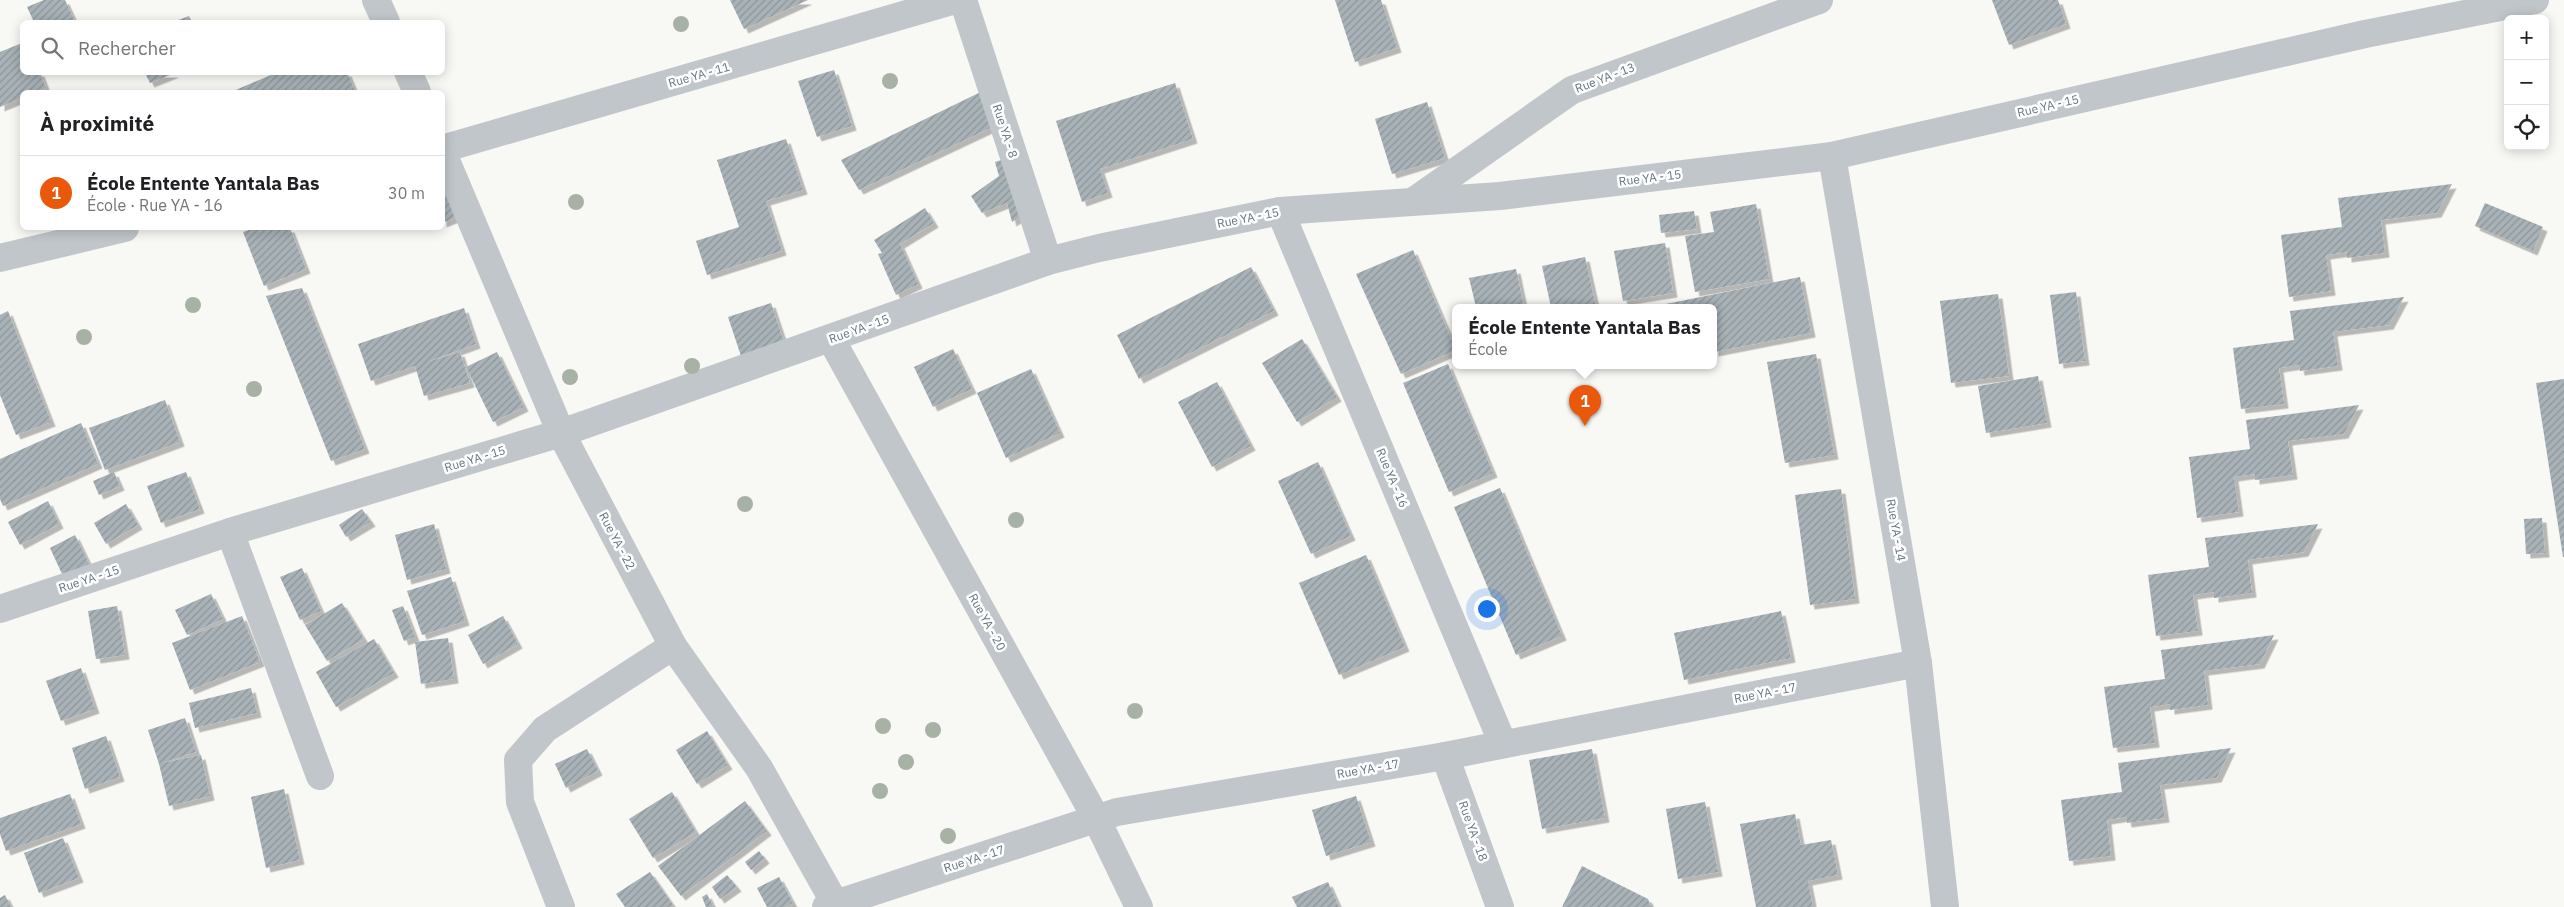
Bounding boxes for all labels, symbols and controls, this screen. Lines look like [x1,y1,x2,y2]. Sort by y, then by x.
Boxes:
map controls [2504,15,2549,150]
button: + [2504,15,2549,60]
search box [20,20,445,75]
icon: search [38,34,66,62]
text: Rechercher [78,36,176,60]
street label: Rue YA - 11 [667,59,731,90]
street label: Rue YA - 13 [1573,59,1637,96]
button: − [2504,60,2549,105]
street label: Rue YA - 15 [2016,91,2080,120]
street label: Rue YA - 8 [990,102,1021,160]
button: locate [2504,105,2549,150]
text: À proximité [40,109,154,137]
street label: Rue YA - 15 [1618,166,1682,189]
text: École Entente Yantala Bas [87,171,320,195]
text: 1 [51,183,61,203]
text: 30 m [388,183,425,203]
text: École · Rue YA - 16 [87,195,223,215]
street label: Rue YA - 15 [1216,204,1280,231]
popup [1452,304,1717,369]
street label: Rue YA - 15 [827,311,891,346]
text: École Entente Yantala Bas [1468,315,1701,339]
text: École [1468,339,1507,359]
pin: 1 [1569,385,1601,426]
street label: Rue YA - 15 [443,442,507,475]
street label: Rue YA - 16 [1373,446,1412,510]
street label: Rue YA - 14 [1884,498,1909,562]
street label: Rue YA - 22 [596,509,639,572]
street label: Rue YA - 15 [57,562,121,595]
street label: Rue YA - 20 [966,591,1009,653]
your location [1474,596,1500,622]
street label: Rue YA - 17 [1733,679,1797,706]
street label: Rue YA - 17 [1336,756,1400,781]
street label: Rue YA - 18 [1456,799,1491,863]
street label: Rue YA - 17 [942,842,1006,875]

